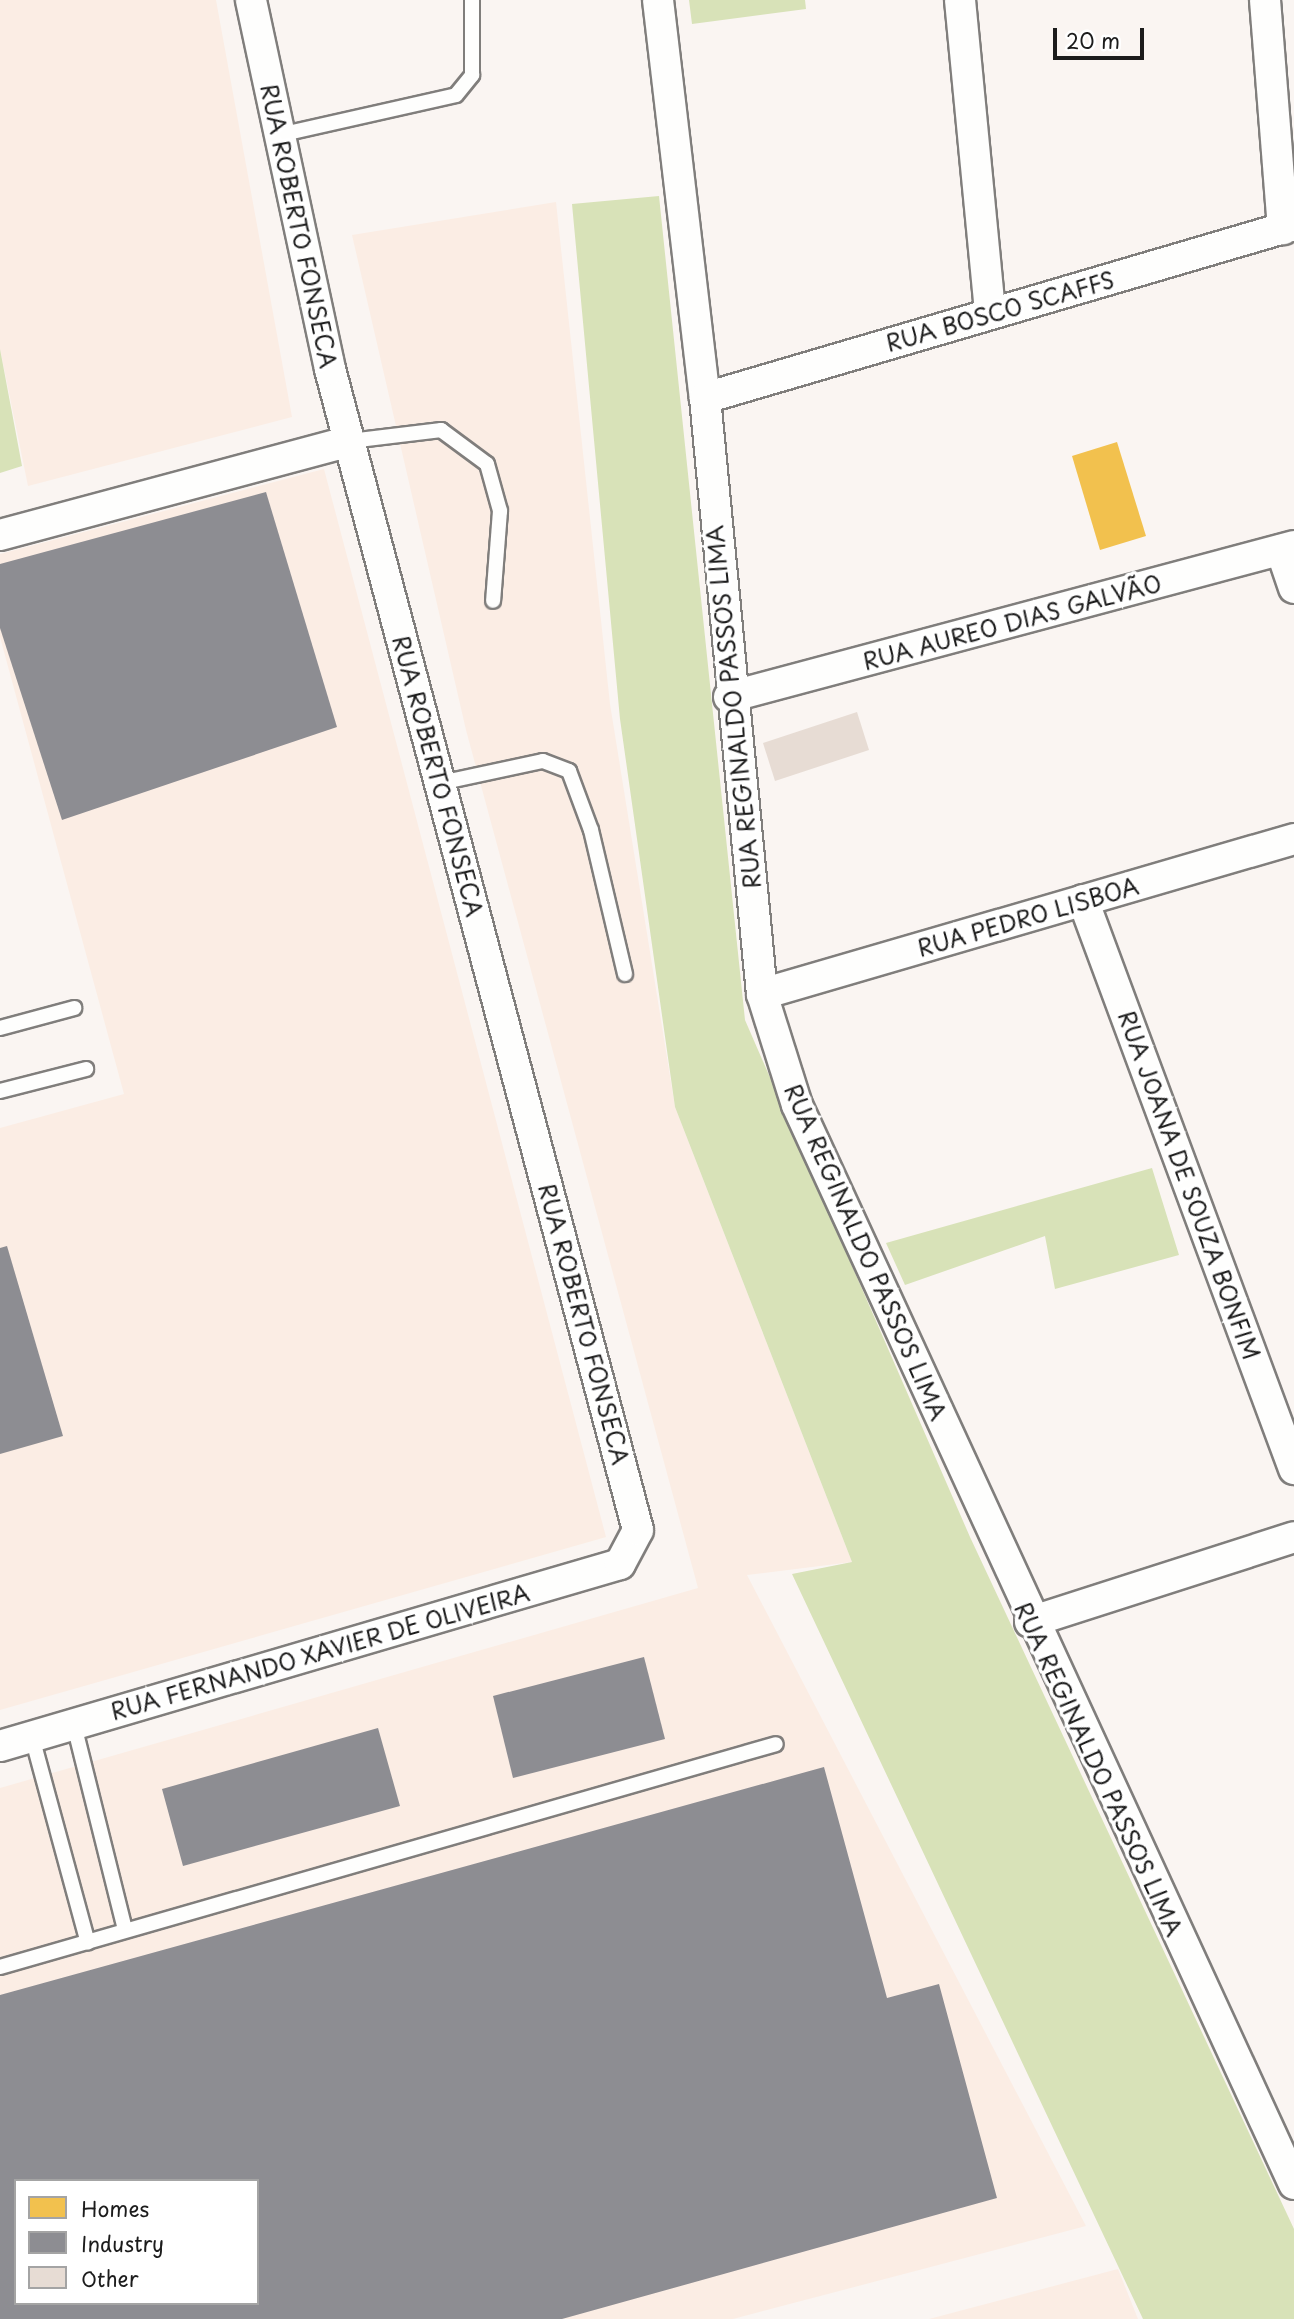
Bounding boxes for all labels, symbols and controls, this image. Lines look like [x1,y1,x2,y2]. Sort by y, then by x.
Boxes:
scale bar [1056,14,1147,58]
text: 20 m [1066,24,1120,56]
street label: RUA ROBERTO FONSECA [255,81,343,371]
street label: RUA BOSCO SCAFFS [880,265,1120,357]
street label: RUA REGINALDO PASSOS LIMA [700,522,766,892]
street label: RUA AUREO DIAS GALVÃO [858,568,1166,676]
street label: RUA ROBERTO FONSECA [387,632,489,920]
street label: RUA PEDRO LISBOA [913,872,1143,962]
street label: RUA JOANA DE SOUZA BONFIM [1113,1006,1265,1364]
street label: RUA REGINALDO PASSOS LIMA [778,1078,954,1426]
street label: RUA ROBERTO FONSECA [533,1180,635,1468]
street label: RUA FERNANDO XAVIER DE OLIVEIRA [105,1578,535,1726]
street label: RUA REGINALDO PASSOS LIMA [1009,1596,1189,1942]
legend [14,2179,259,2305]
text: Homes [81,2192,149,2224]
text: Industry [81,2227,164,2259]
text: Other [81,2262,139,2294]

